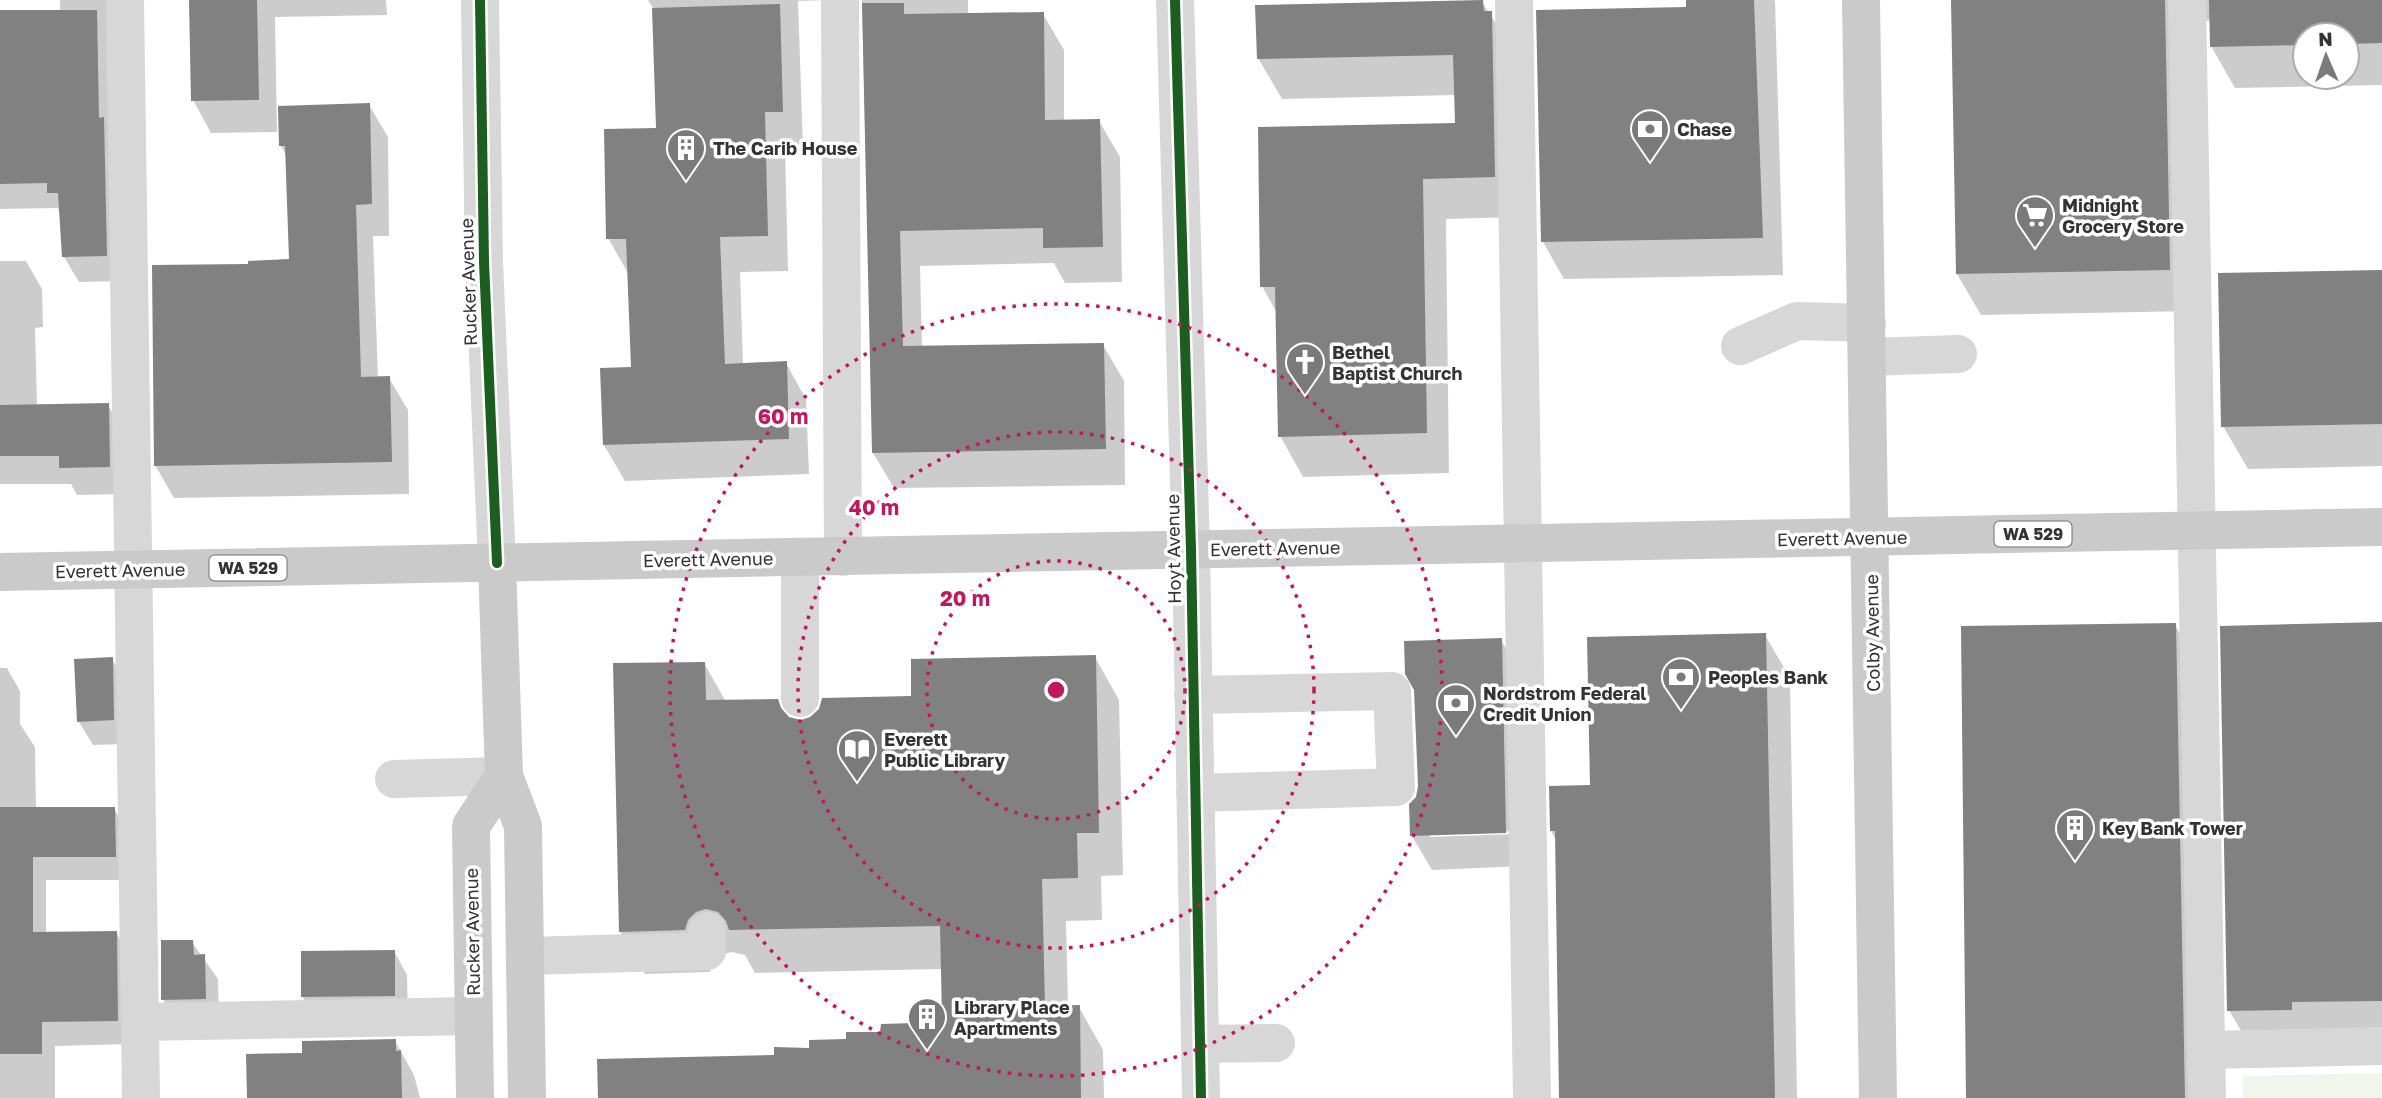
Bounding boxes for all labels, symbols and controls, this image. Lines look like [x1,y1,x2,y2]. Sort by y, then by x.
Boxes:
north arrow [2291,21,2361,91]
text: N [2318,27,2333,50]
bank icon: Chase [1629,108,1671,163]
place label: Chase [1677,118,1732,140]
building icon: The Carib House [665,127,707,182]
place label: The Carib House [713,137,858,159]
supermarket icon: Midnight Grocery Store [2014,194,2056,249]
place label: Midnight Grocery Store [2062,194,2184,237]
street label: Rucker Avenue [455,218,481,346]
church icon: Bethel Baptist Church [1284,341,1326,396]
place label: Bethel Baptist Church [1332,341,1462,384]
text: 60 m [758,403,808,429]
text: 40 m [849,494,899,520]
street label: Hoyt Avenue [1161,494,1185,604]
road number: WA 529 [1994,522,2072,547]
street label: Everett Avenue [1777,526,1907,550]
street label: Everett Avenue [1210,536,1340,560]
street label: Everett Avenue [643,547,773,571]
road number: WA 529 [210,555,286,580]
street label: Everett Avenue [55,558,185,582]
street label: Colby Avenue [1860,574,1884,692]
text: 20 m [940,585,990,611]
bank icon: Peoples Bank [1660,656,1702,711]
place label: Peoples Bank [1708,666,1829,688]
centre of rings [1044,678,1068,702]
bank icon: Nordstrom Federal Credit Union [1435,682,1477,737]
place label: Nordstrom Federal Credit Union [1483,682,1646,725]
library icon: Everett Public Library [836,728,878,783]
place label: Everett Public Library [884,728,1006,771]
building icon: Key Bank Tower [2054,807,2096,862]
place label: Key Bank Tower [2102,817,2243,839]
street label: Rucker Avenue [460,868,484,996]
building icon: Library Place Apartments [906,996,948,1051]
place label: Library Place Apartments [954,996,1070,1039]

